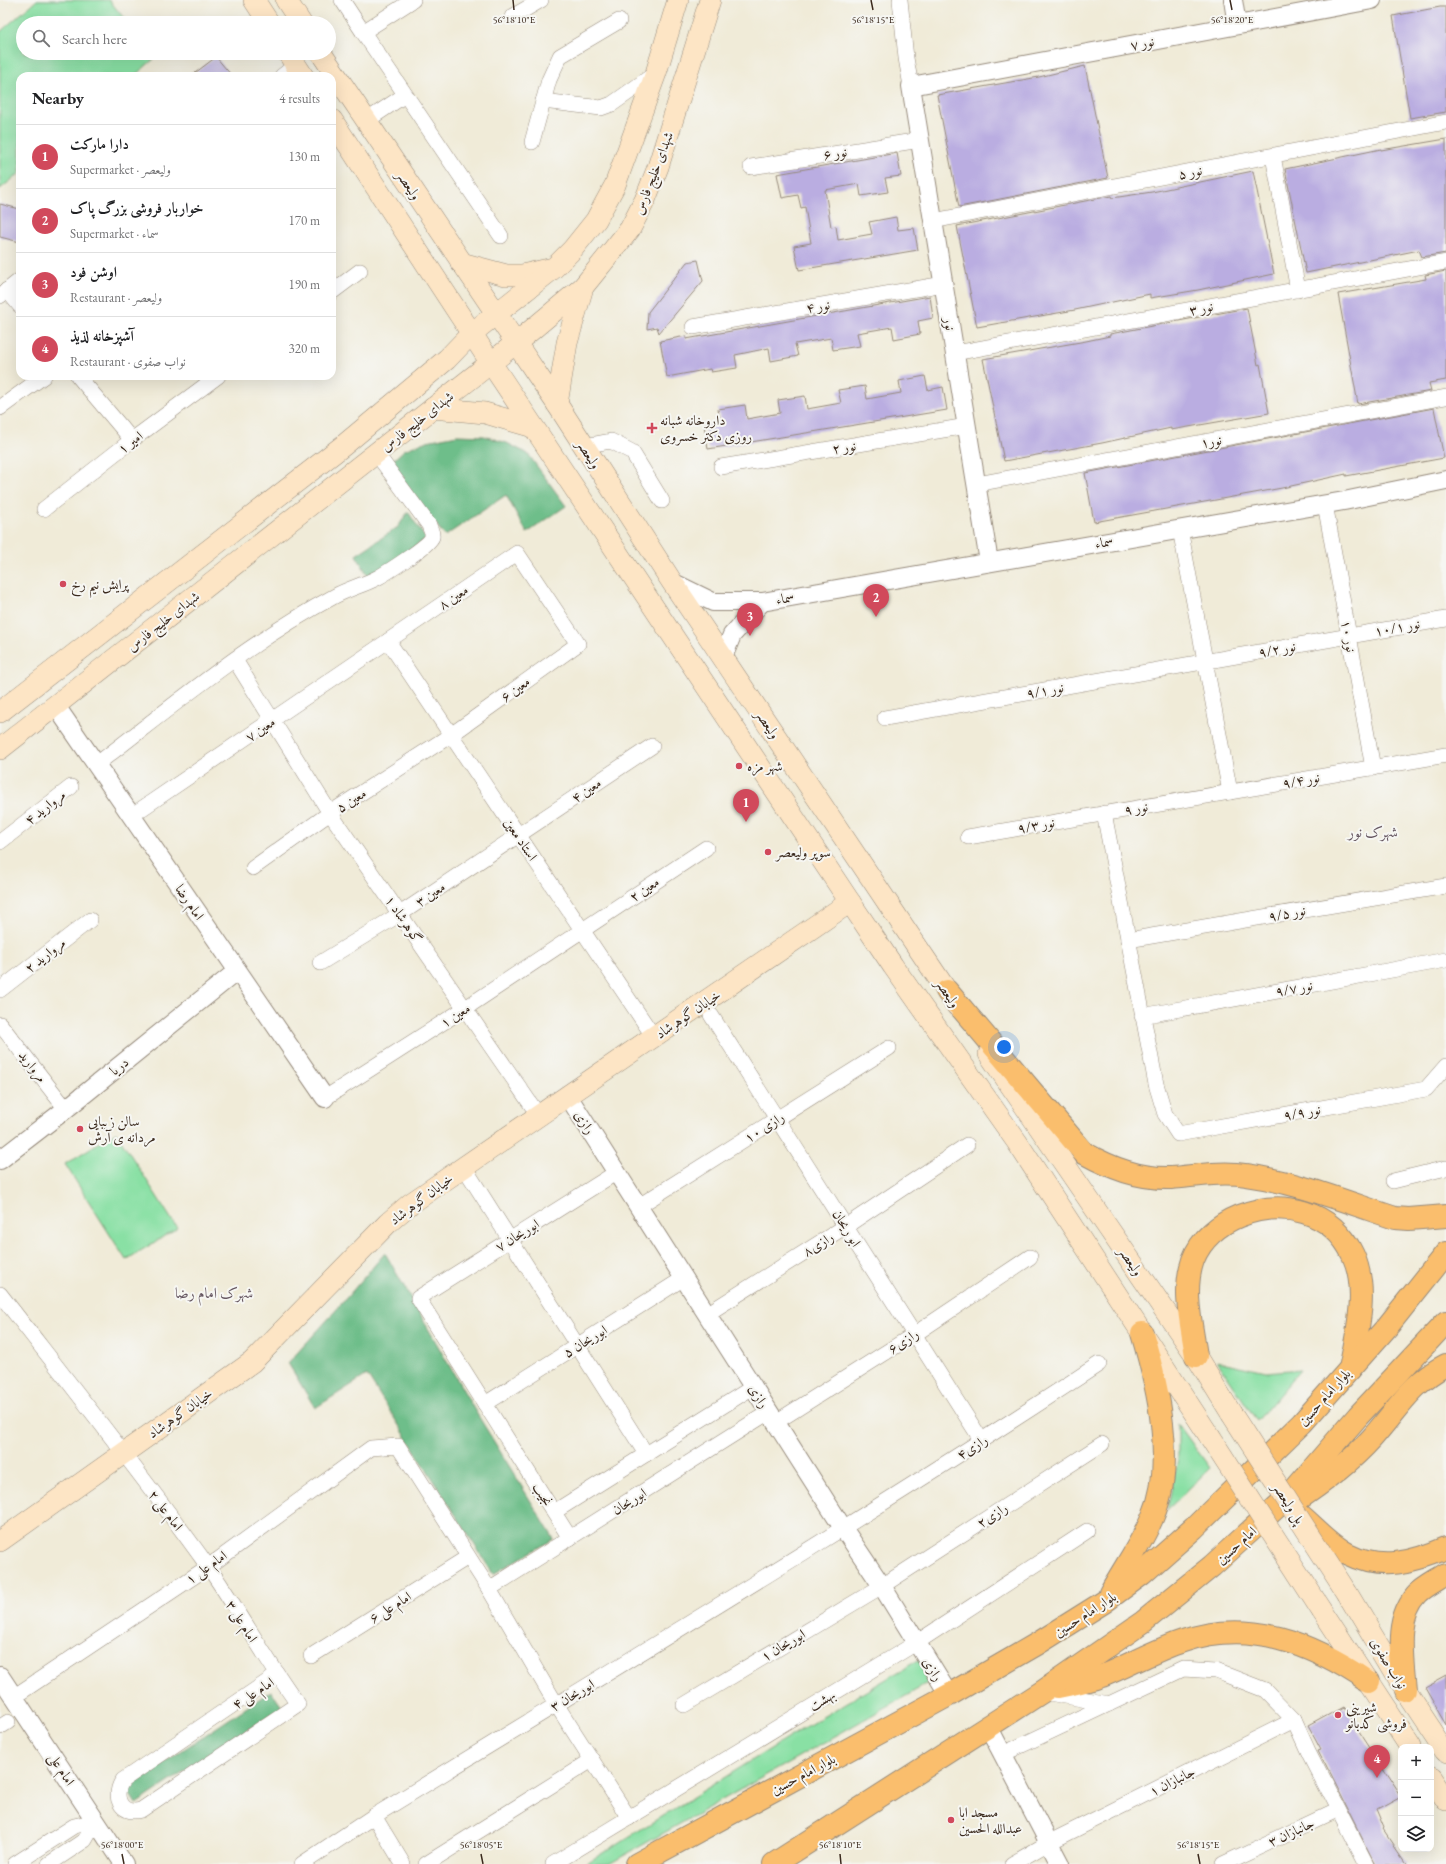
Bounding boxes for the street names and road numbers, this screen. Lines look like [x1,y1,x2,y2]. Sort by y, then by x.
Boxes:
street label: نور ۷ [1128,32,1156,54]
street label: شهدای خلیج فارس [629,129,681,219]
street label: نور ۶ [822,142,849,164]
street label: نور ۵ [1176,161,1204,183]
street label: ولیعصر [391,165,425,204]
street label: نور ۴ [805,295,832,317]
street label: نور ۳ [1187,297,1215,319]
street label: نور [940,314,960,332]
street label: شهدای خلیج فارس [377,387,460,458]
street label: امیر ۱ [114,427,146,457]
street label: نور۱ [1199,430,1223,452]
street label: ولیعصر [571,434,605,473]
street label: نور ۲ [831,436,858,458]
street label: سماء [1093,532,1115,552]
street label: معین ۸ [435,581,471,613]
street label: شهدای خلیج فارس [123,587,206,658]
street label: سماء [774,588,796,608]
street label: نور ۱۰/۱ [1373,614,1422,640]
street label: نور ۱۰ [1337,619,1361,654]
street label: نور ۹/۲ [1257,637,1298,661]
street label: معین ۶ [497,672,533,706]
street label: نور ۹/۱ [1025,678,1066,702]
street label: ولیعصر [750,704,784,743]
street label: معین ۷ [242,713,278,745]
street label: نور ۹/۴ [1281,768,1322,792]
street label: معین ۴ [568,774,604,806]
street label: معین ۵ [333,784,369,816]
street label: مروارید ۴ [21,785,70,829]
street label: نور ۹ [1123,797,1150,819]
street label: نور ۹/۳ [1016,813,1057,837]
street label: استاد معین [500,814,542,864]
street label: معین ۲ [626,873,662,905]
street label: معین ۳ [412,878,448,910]
street label: امام رضا [168,881,208,926]
street label: گوهرشاد ۱ [382,892,426,946]
street label: نور ۹/۵ [1267,901,1308,925]
street label: مروارید ۲ [21,933,70,977]
street label: ولیعصر [930,973,964,1012]
street label: نور ۹/۷ [1274,976,1315,1000]
street label: خیابان گوهرشاد [652,986,724,1042]
street label: معین ۱ [437,999,473,1031]
street label: مروارید [14,1046,51,1086]
street label: دریا [106,1053,132,1079]
street label: نور ۹/۹ [1282,1100,1323,1124]
street label: رازی [571,1107,599,1137]
street label: رازی ۱۰ [741,1108,787,1146]
street label: خیابان گوهرشاد [386,1169,456,1229]
street label: ابو ریحان [829,1206,865,1250]
street label: ابوریحان ۷ [492,1215,542,1255]
street label: رازی۸ [799,1228,837,1260]
street label: ولیعصر [1113,1241,1147,1280]
street label: ابوریحان ۵ [560,1321,610,1361]
street label: رازی۶ [884,1324,922,1358]
street label: بلوار امام حسین [1294,1364,1358,1432]
street label: رازی [745,1381,773,1411]
street label: خیابان گوهرشاد [144,1384,216,1442]
street label: رازی۴ [953,1430,991,1464]
street label: پل ولیعصر [1266,1477,1310,1529]
street label: نجیب [528,1479,557,1510]
street label: ابوریحان [608,1483,650,1519]
street label: امام علی ۲ [142,1486,187,1536]
street label: رازی۲ [973,1498,1011,1532]
street label: امام حسین [1212,1522,1263,1571]
street label: امام علی ۱ [182,1546,233,1591]
street label: امام علی ۶ [365,1587,417,1630]
street label: بلوار امام حسین [1050,1587,1122,1644]
street label: امام علی ۳ [219,1596,262,1648]
street label: ابوریحان ۱ [758,1625,808,1665]
street label: نواب صفوی [1367,1634,1412,1692]
street label: رازی [919,1654,947,1684]
street label: امام علی ۴ [229,1673,280,1717]
street label: ابوریحان ۳ [547,1675,597,1715]
street label: بهشت [805,1685,839,1716]
street label: امام علی [41,1749,79,1791]
street label: بلوار امام حسین [768,1749,841,1802]
street label: جانبازان ۱ [1146,1762,1198,1800]
street label: جانبازان ۳ [1265,1814,1317,1850]

